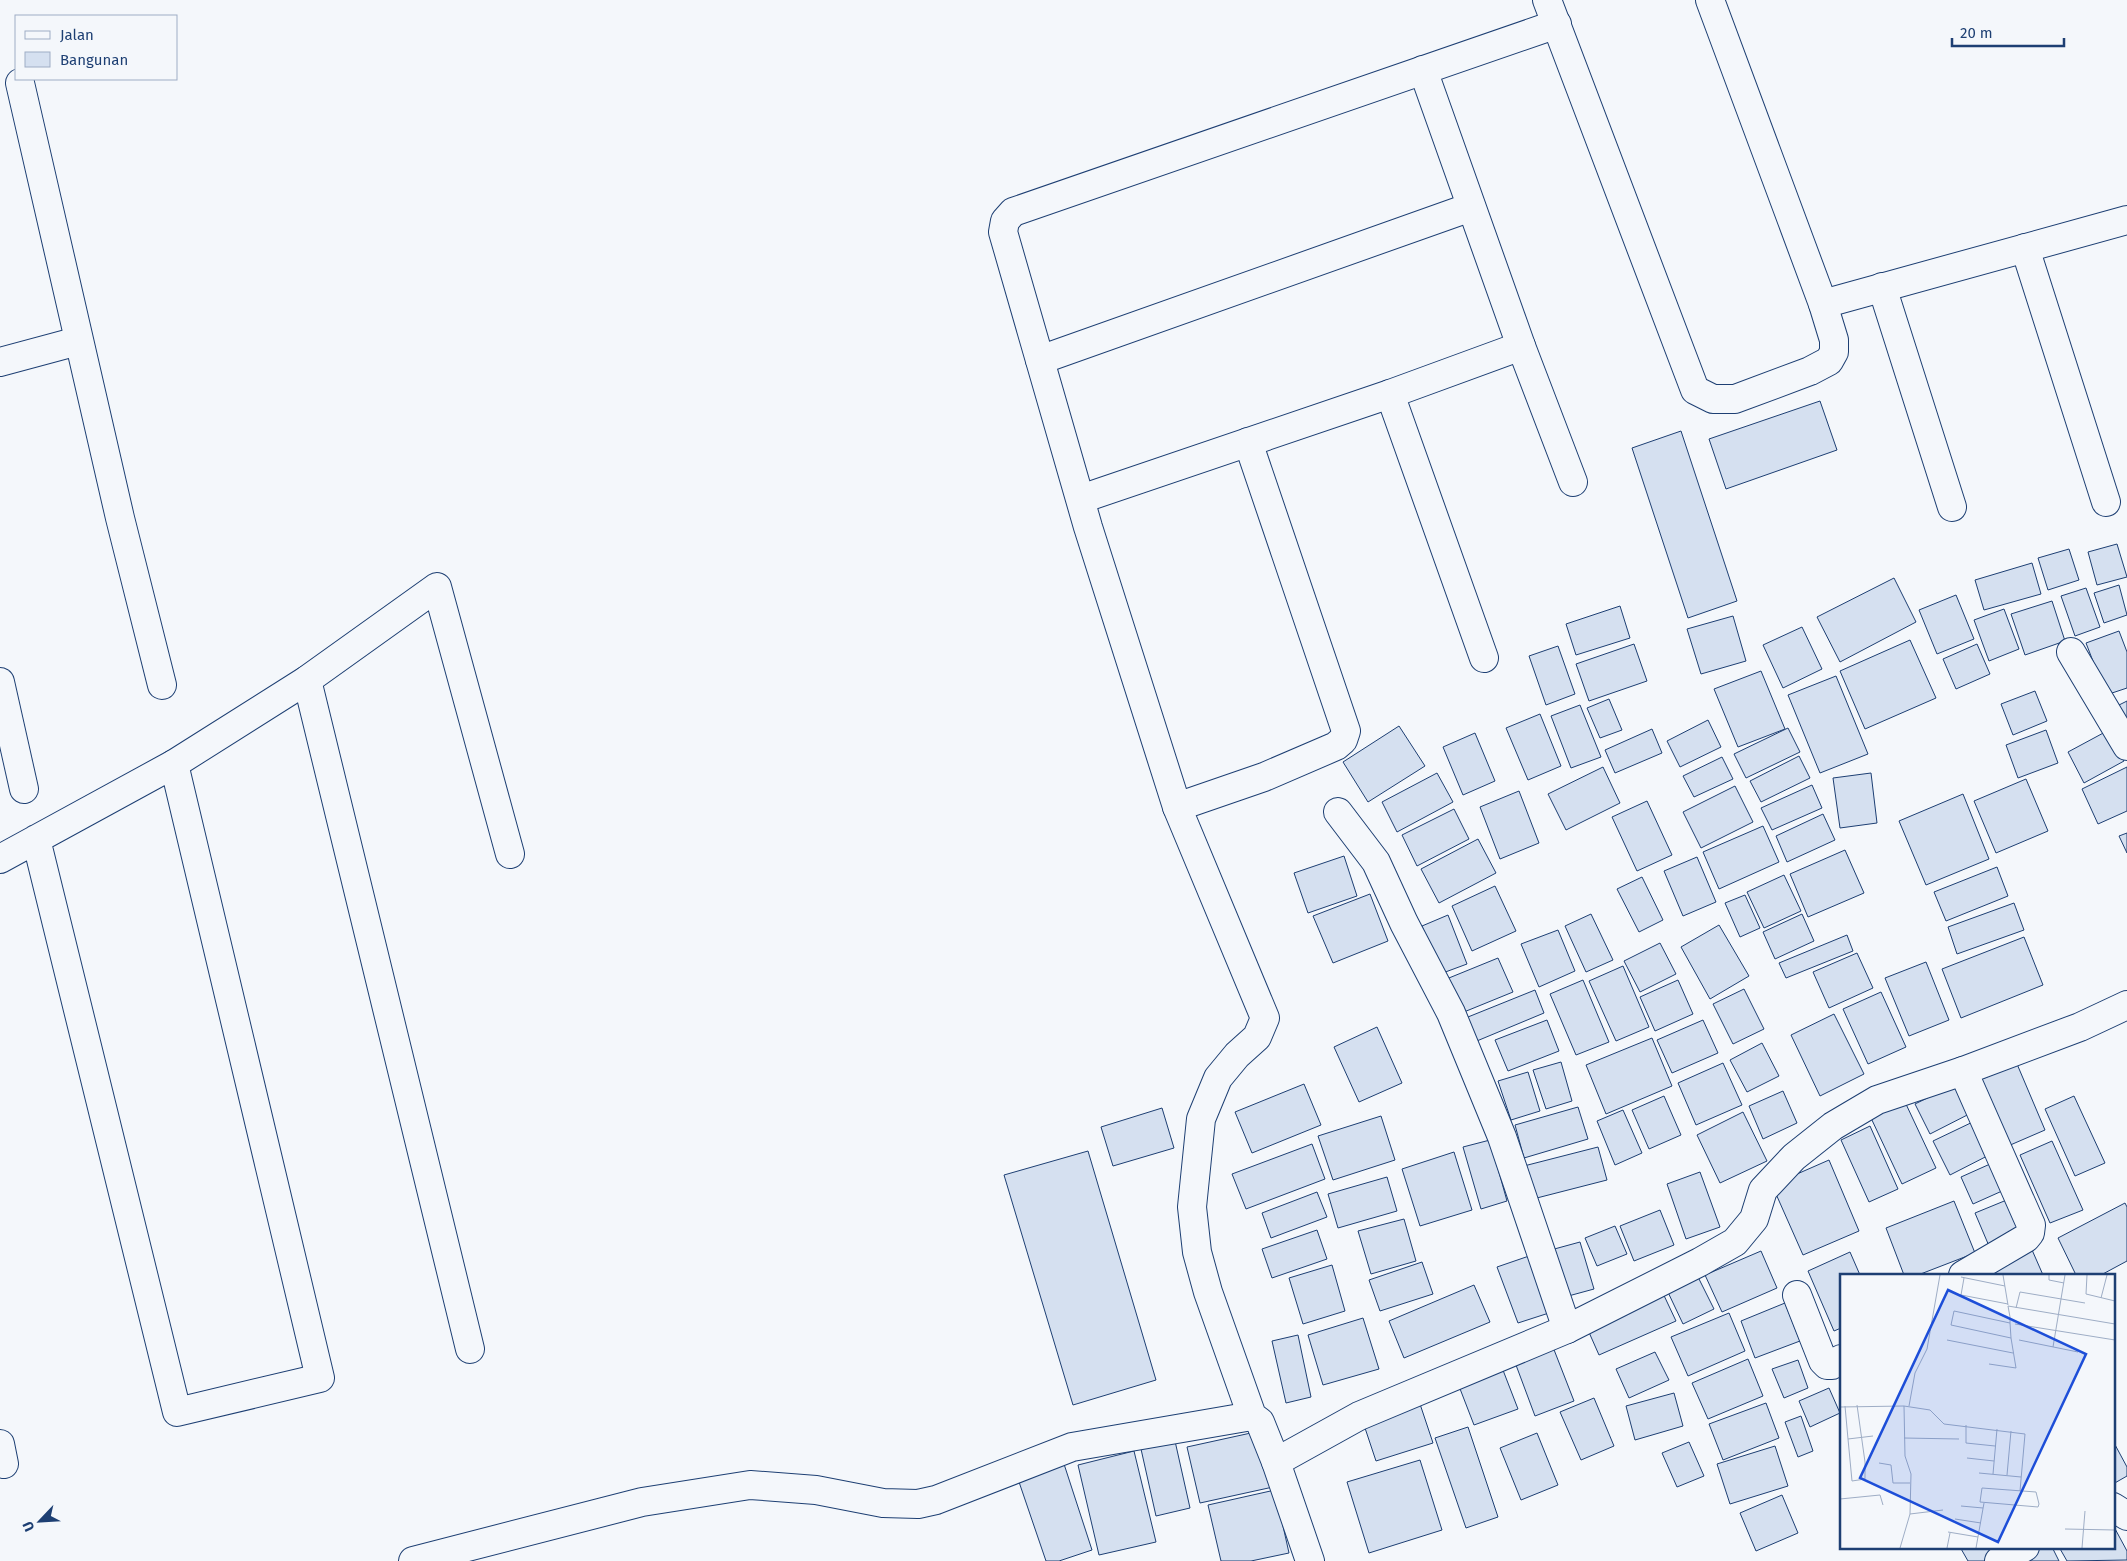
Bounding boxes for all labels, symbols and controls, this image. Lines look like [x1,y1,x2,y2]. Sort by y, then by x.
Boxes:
legend [15,15,178,80]
scale bar [1952,15,2064,47]
text: 20 m [1960,24,1993,42]
text: Jalan [60,26,94,44]
text: Bangunan [60,51,128,69]
inset map [1840,1274,2114,1548]
north arrow [15,1496,65,1546]
text: U [19,1519,38,1534]

